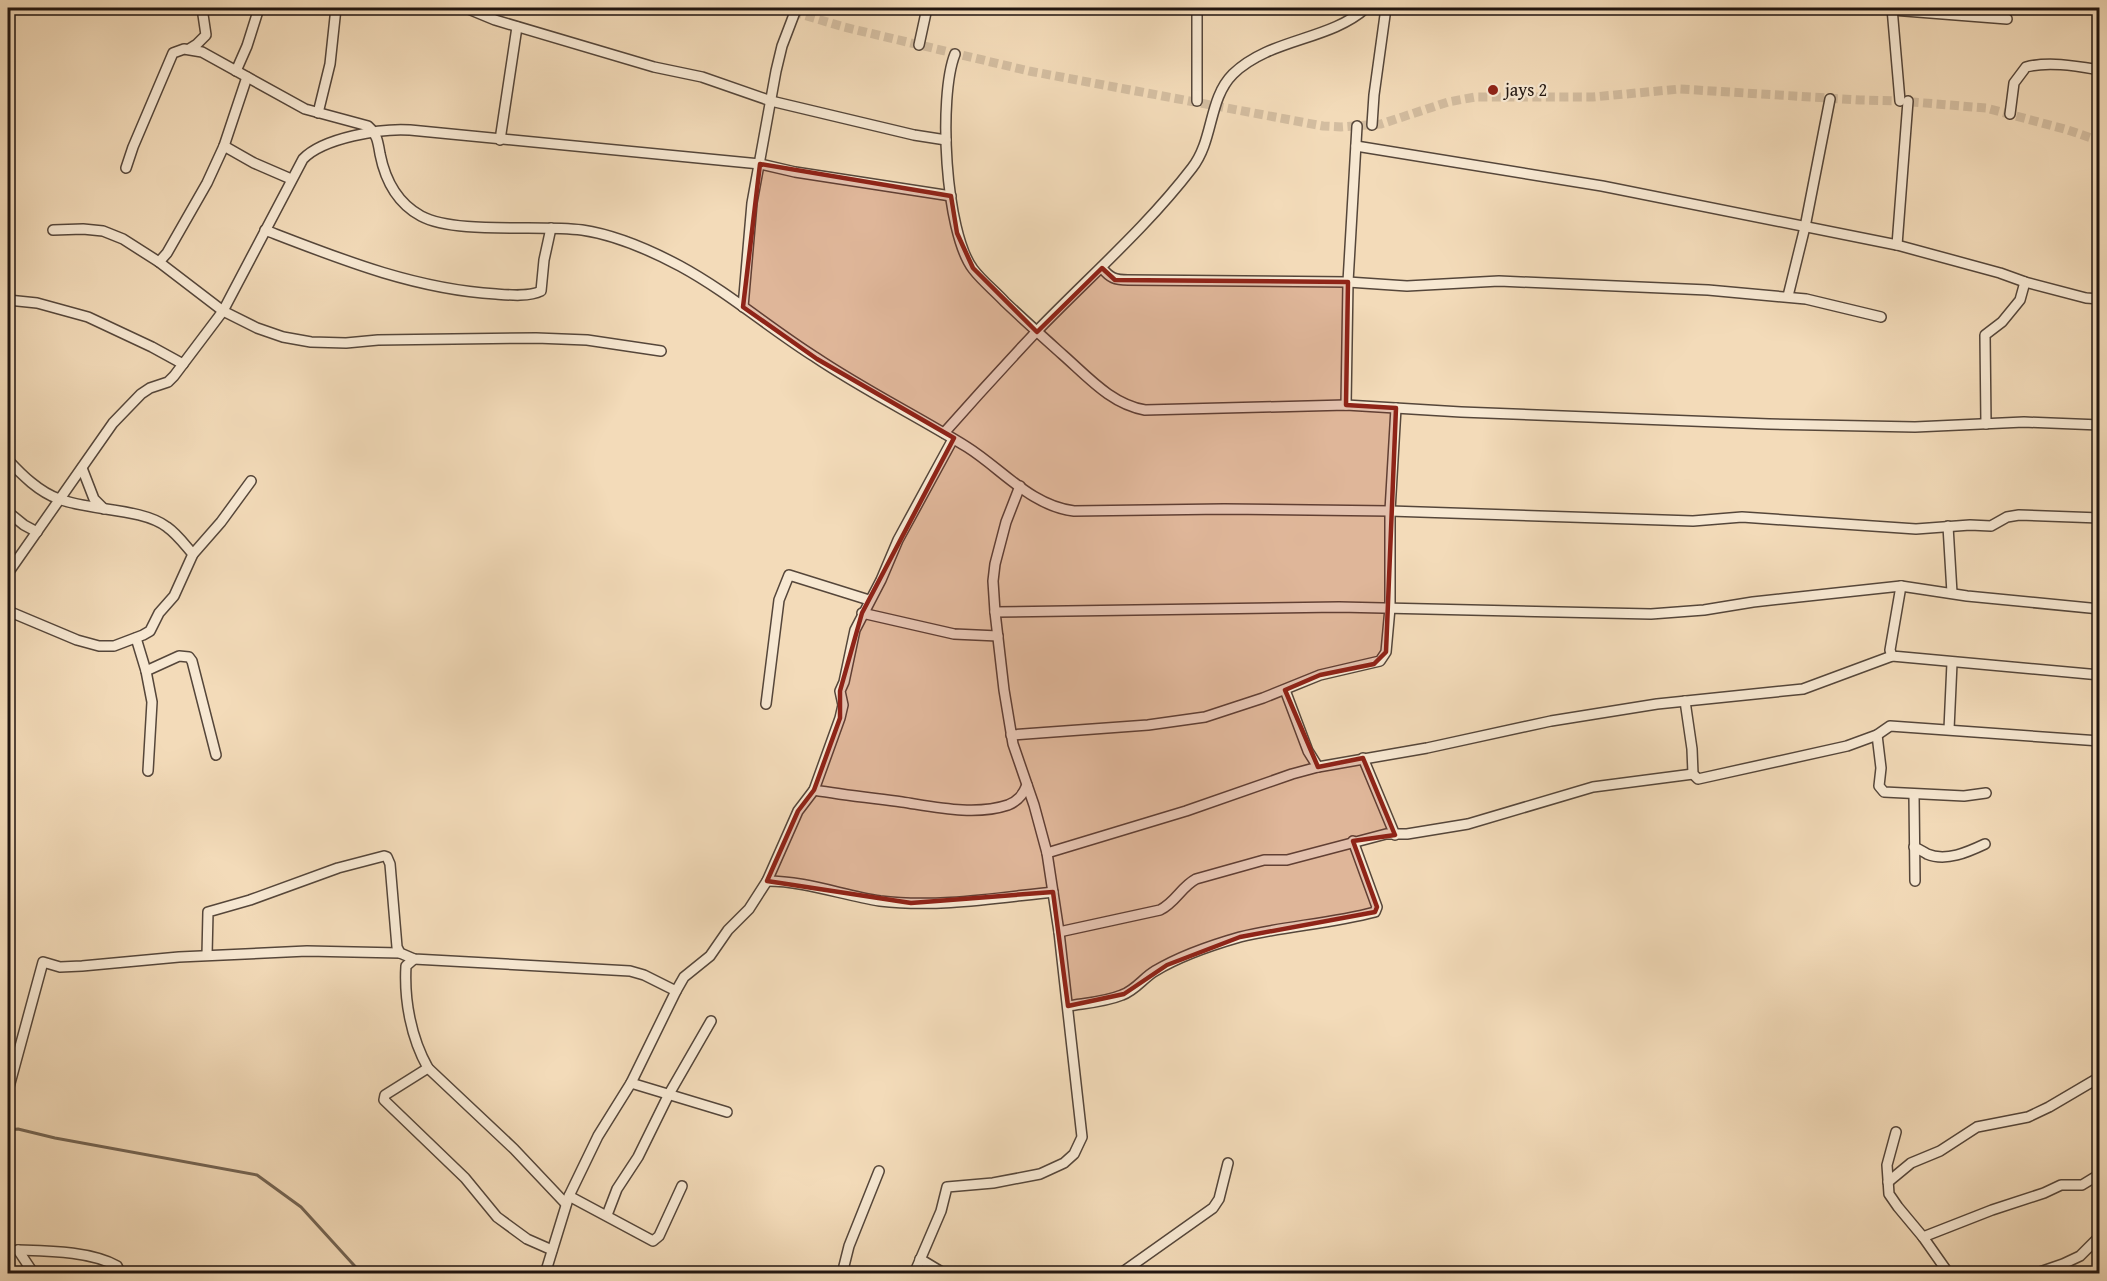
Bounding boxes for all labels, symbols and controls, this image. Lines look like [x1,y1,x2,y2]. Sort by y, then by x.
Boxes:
place label: jays 2 [1502,76,1547,103]
marker: jays 2 [1486,83,1500,97]

